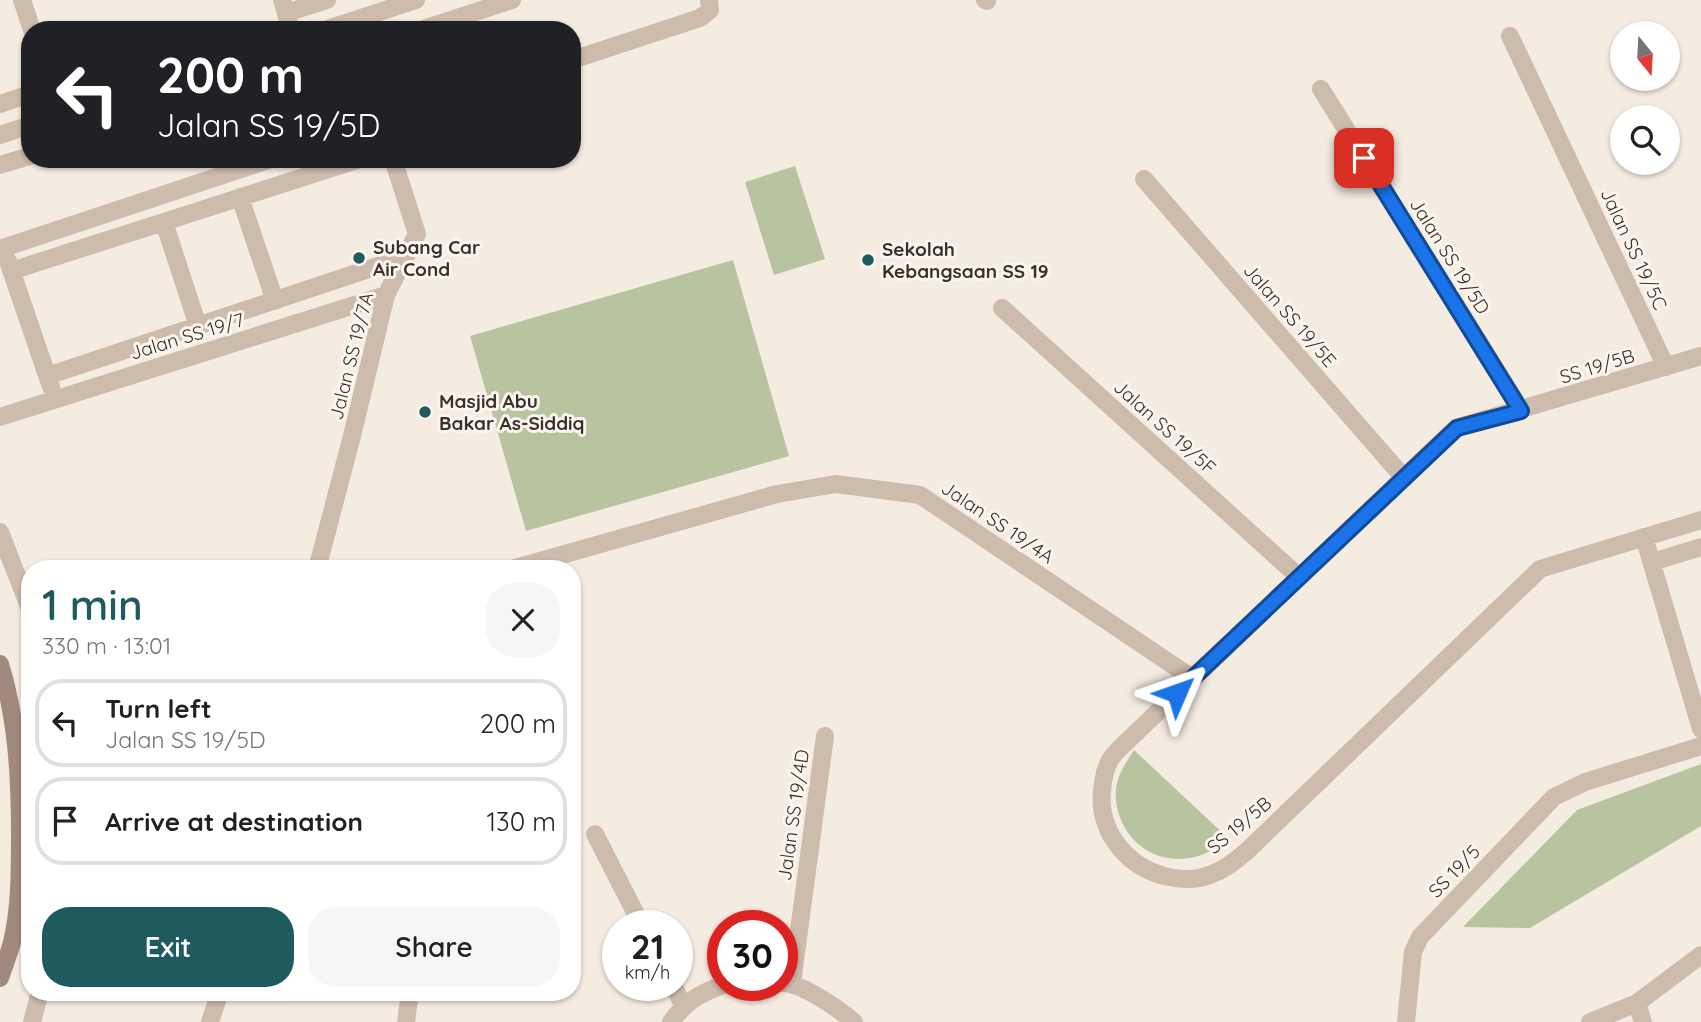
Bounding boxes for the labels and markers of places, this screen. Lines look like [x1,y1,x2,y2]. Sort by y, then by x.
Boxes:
pin [1334,128,1394,188]
place label: Subang Car Air Cond [373,235,480,281]
place label: Sekolah Kebangsaan SS 19 [882,237,1049,283]
marker: Subang Car Air Cond [351,250,367,266]
marker: Sekolah Kebangsaan SS 19 [860,252,876,268]
place label: Masjid Abu Bakar As-Siddiq [439,389,585,435]
marker: Masjid Abu Bakar As-Siddiq [417,404,433,420]

